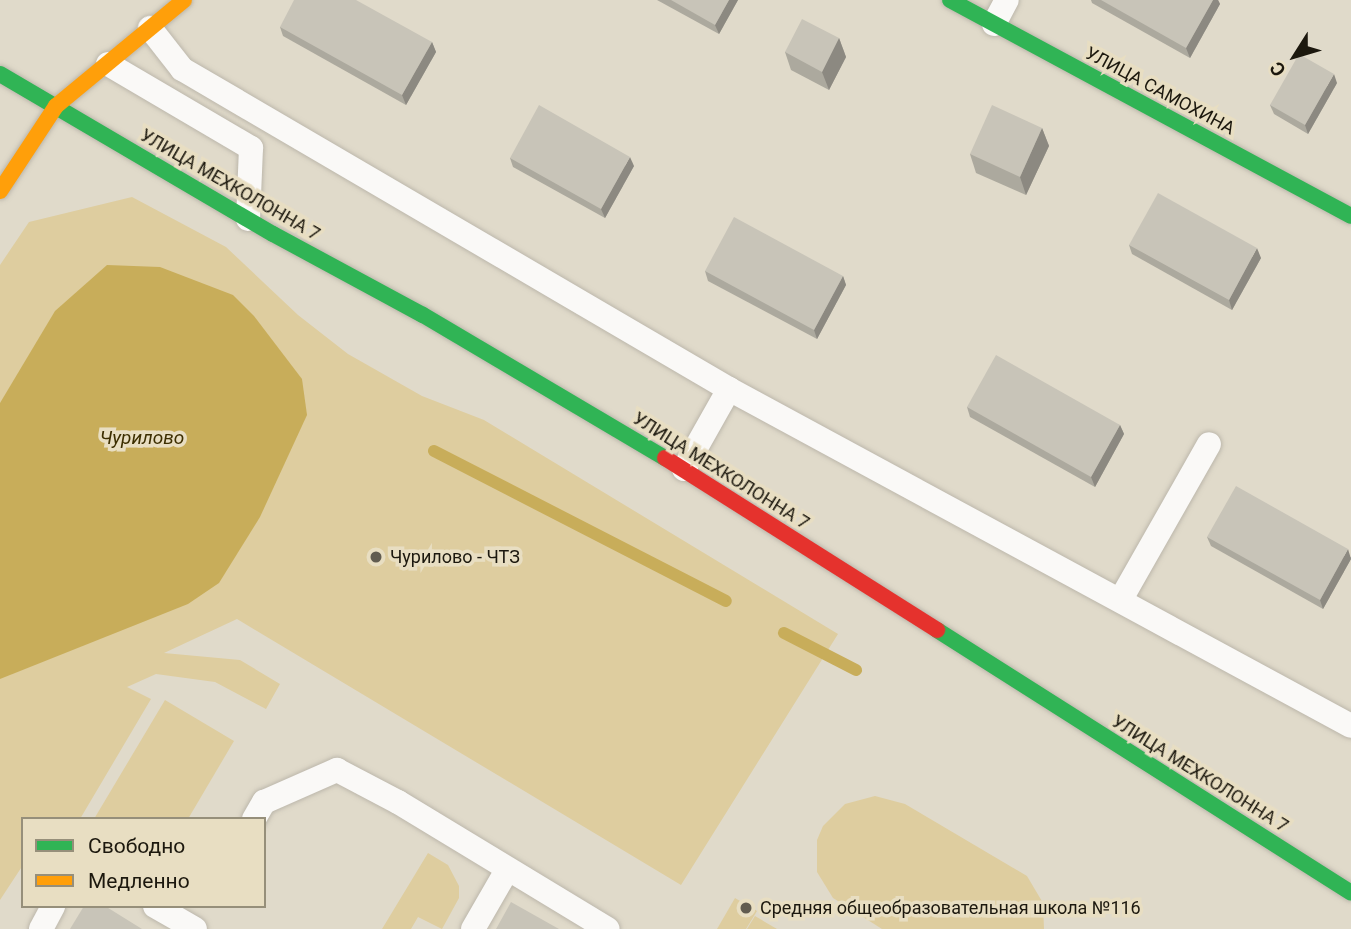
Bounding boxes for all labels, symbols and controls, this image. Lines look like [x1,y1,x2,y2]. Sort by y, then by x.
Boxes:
north arrow [1260,21,1330,91]
street label: УЛИЦА САМОХИНА [1082,42,1238,140]
text: С [1265,57,1291,81]
street label: УЛИЦА МЕХКОЛОННА 7 [136,125,324,245]
street label: УЛИЦА МЕХКОЛОННА 7 [629,408,813,534]
water label: Чурилово [100,427,184,449]
place label: Чурилово - ЧТЗ [390,546,520,568]
marker: Чурилово - ЧТЗ [368,549,384,565]
street label: УЛИЦА МЕХКОЛОННА 7 [1108,711,1292,837]
legend [21,817,266,908]
text: Свободно [88,834,185,858]
text: Медленно [88,869,190,893]
place label: Средняя общеобразовательная школа №116 [760,897,1141,919]
marker: Средняя общеобразовательная школа №116 [738,900,754,916]

